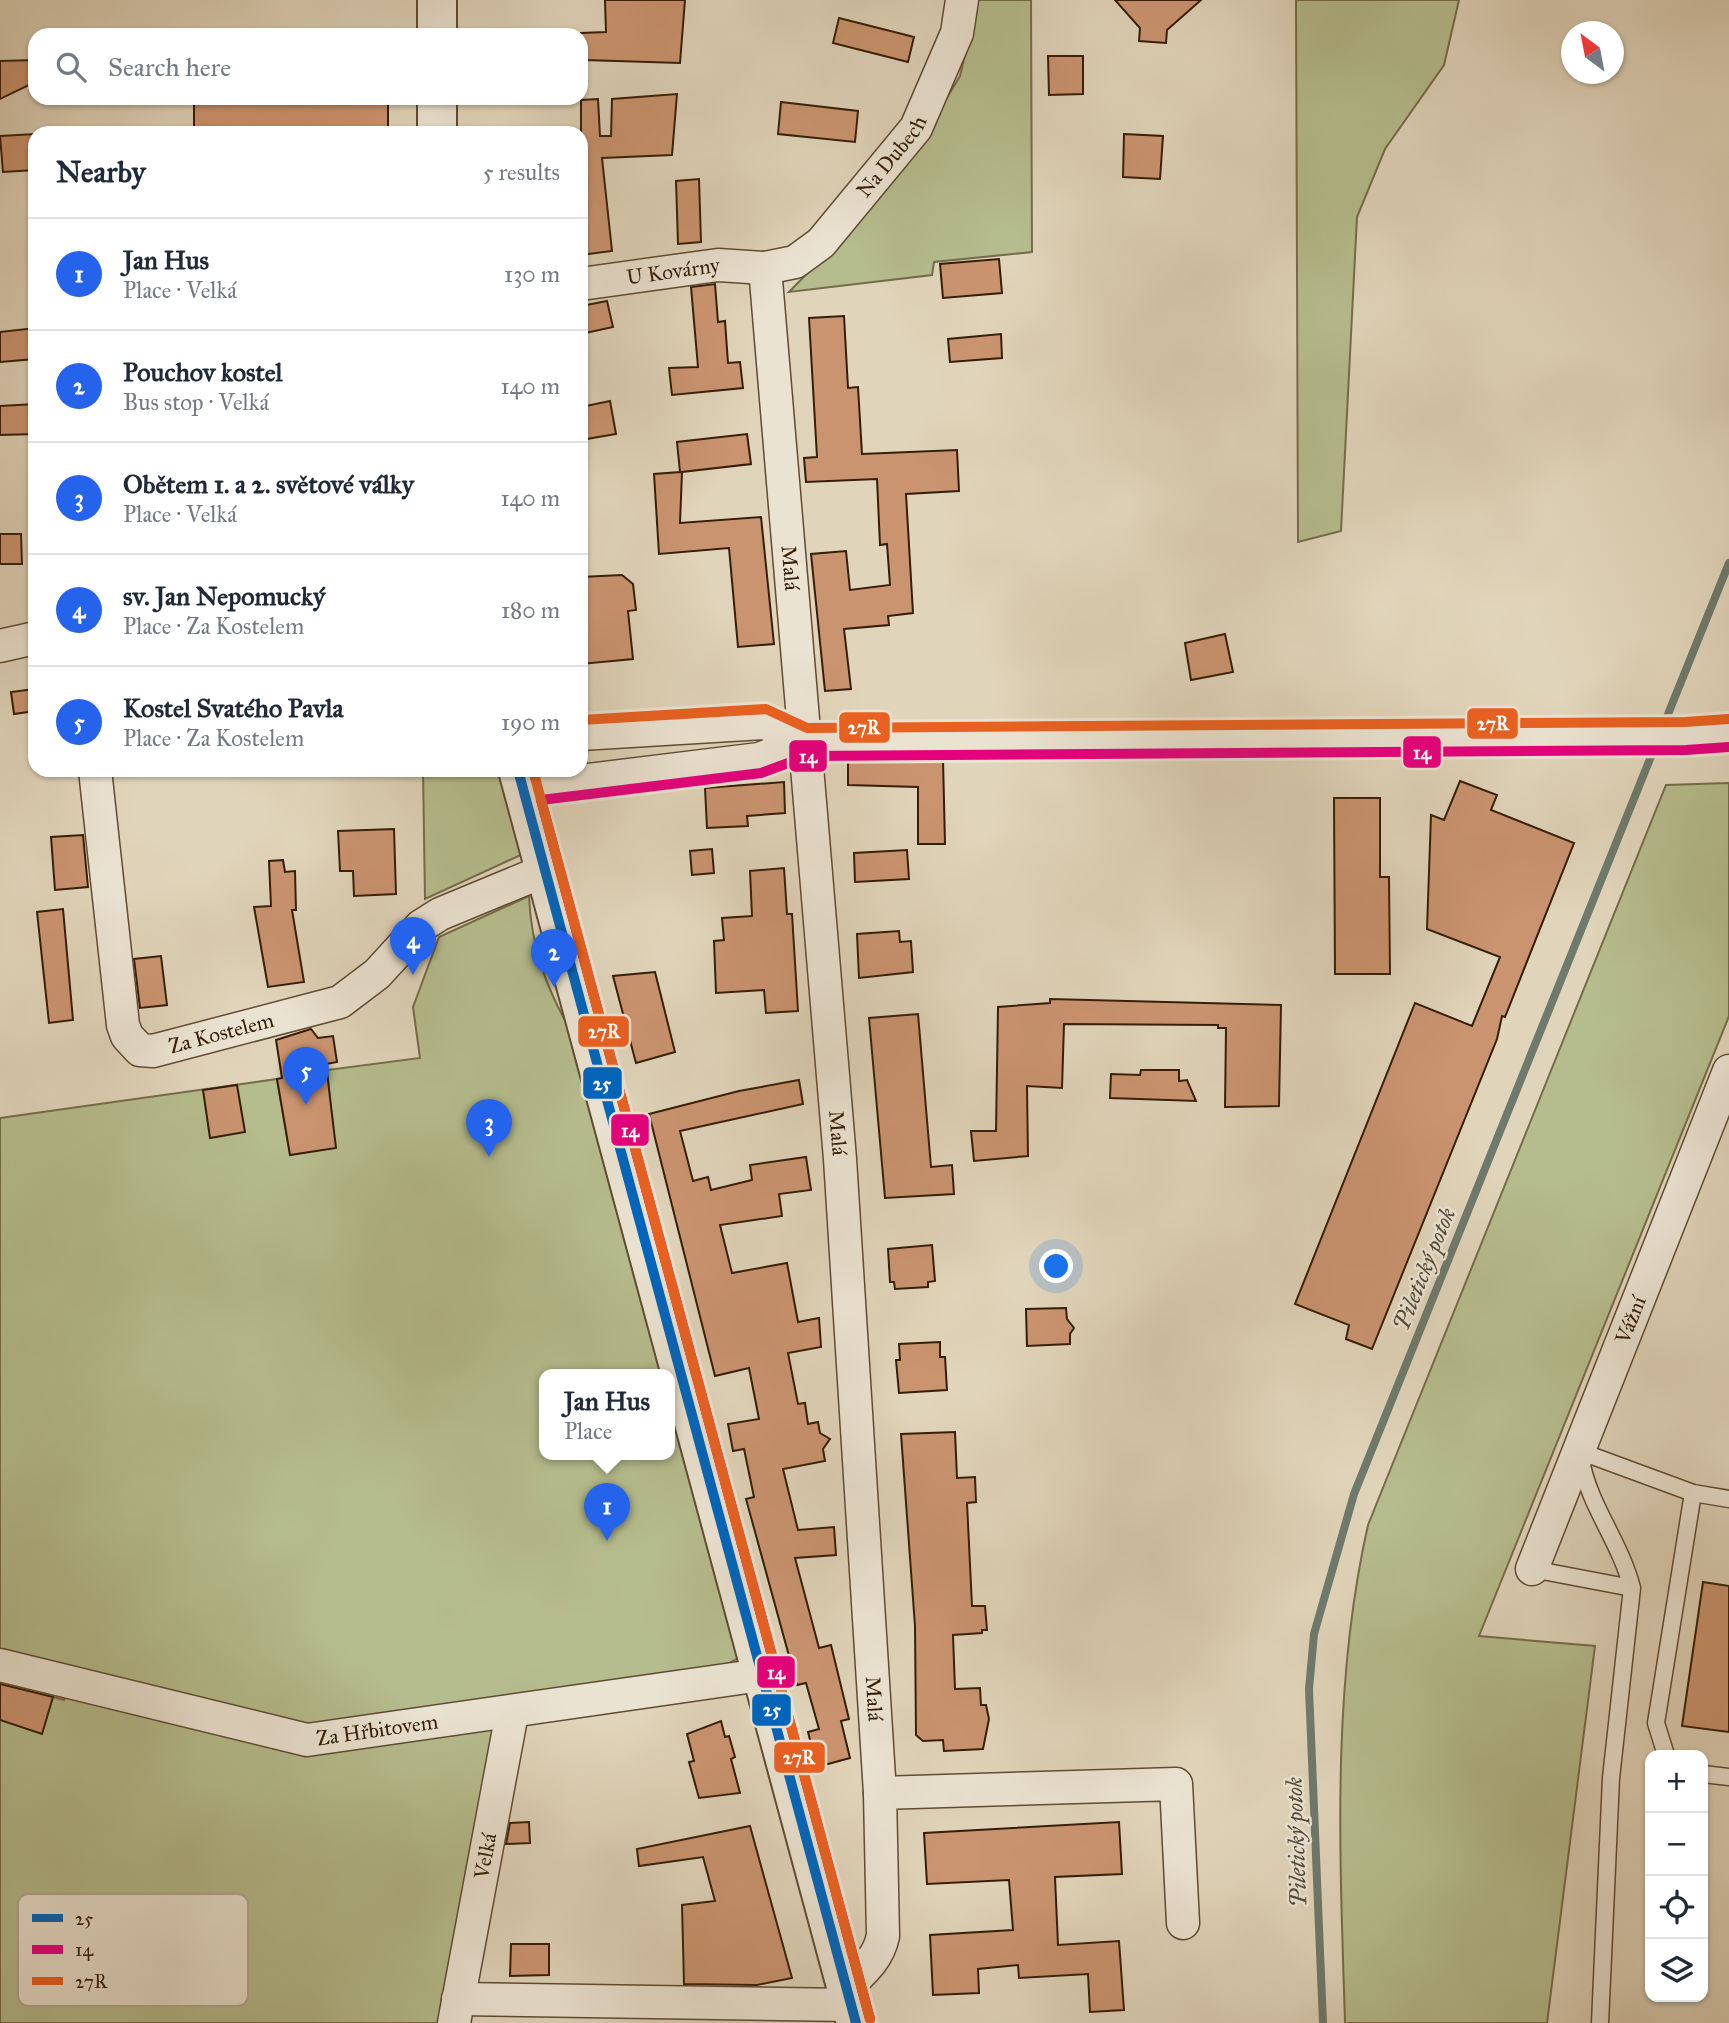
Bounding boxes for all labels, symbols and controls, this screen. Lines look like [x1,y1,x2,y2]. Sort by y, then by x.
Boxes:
north arrow [1561,21,1624,84]
search box [28,28,588,105]
icon: search [52,48,90,86]
text: Search here [108,51,231,83]
street label: Na Dubech [851,112,933,203]
text: Nearby [56,154,146,190]
text: 5 results [483,158,560,186]
text: Jan Hus [123,244,209,276]
street label: U Kovárny [625,252,723,291]
text: 1 [74,260,84,288]
text: 130 m [504,260,560,288]
text: Place · Velká [123,276,237,304]
text: Pouchov kostel [123,356,283,388]
text: 2 [73,372,85,400]
text: 140 m [500,372,560,400]
text: Bus stop · Velká [123,388,269,416]
text: Obětem 1. a 2. světové války [123,468,414,500]
text: 3 [74,484,84,512]
text: 140 m [500,484,560,512]
text: Place · Velká [123,500,237,528]
street label: Malá [775,544,805,592]
text: sv. Jan Nepomucký [123,580,325,612]
text: 4 [73,596,85,624]
text: 180 m [501,596,560,624]
text: Place · Za Kostelem [123,612,304,640]
text: Kostel Svatého Pavla [123,692,343,724]
line badge: 27R [1466,707,1519,740]
text: 5 [74,708,84,736]
text: 190 m [501,708,560,736]
line badge: 27R [838,711,891,744]
text: 27R [1477,712,1511,735]
text: 27R [848,716,882,739]
text: Place · Za Kostelem [123,724,304,752]
line badge: 14 [1402,735,1442,769]
line badge: 14 [788,739,828,773]
text: 14 [1413,741,1432,765]
text: 14 [799,745,818,769]
pin: 4 [390,917,436,975]
pin: 2 [531,929,577,987]
street label: Za Kostelem [166,1007,277,1059]
line badge: 27R [577,1015,630,1048]
text: 27R [588,1020,622,1043]
pin: 5 [283,1047,329,1105]
line badge: 25 [582,1066,623,1100]
text: 25 [593,1072,611,1095]
pin: 3 [466,1099,512,1157]
street label: Malá [823,1109,853,1157]
line badge: 14 [610,1113,650,1147]
text: 14 [621,1119,640,1143]
water label: Piletický potok [1387,1203,1462,1335]
your location [1039,1249,1073,1283]
street label: Vážní [1609,1291,1652,1348]
popup [539,1369,675,1460]
text: Jan Hus [564,1385,650,1417]
text: Place [564,1417,612,1445]
pin: 1 [584,1483,630,1541]
line badge: 14 [756,1655,796,1689]
text: 14 [767,1661,786,1685]
street label: Malá [860,1675,888,1722]
line badge: 25 [751,1693,792,1727]
text: 25 [763,1698,781,1721]
street label: Za Hřbitovem [315,1708,440,1752]
line badge: 27R [773,1741,826,1774]
text: 27R [783,1746,817,1769]
map controls [1645,1750,1708,2002]
button: + [1645,1750,1708,1813]
water label: Piletický potok [1280,1776,1313,1908]
button: − [1645,1813,1708,1876]
street label: Velká [468,1831,502,1882]
button: locate [1645,1876,1708,1939]
legend [18,1894,248,2006]
text: 25 [75,1907,93,1930]
text: 14 [75,1938,94,1961]
button: layers [1645,1939,1708,2002]
text: 27R [75,1970,108,1993]

